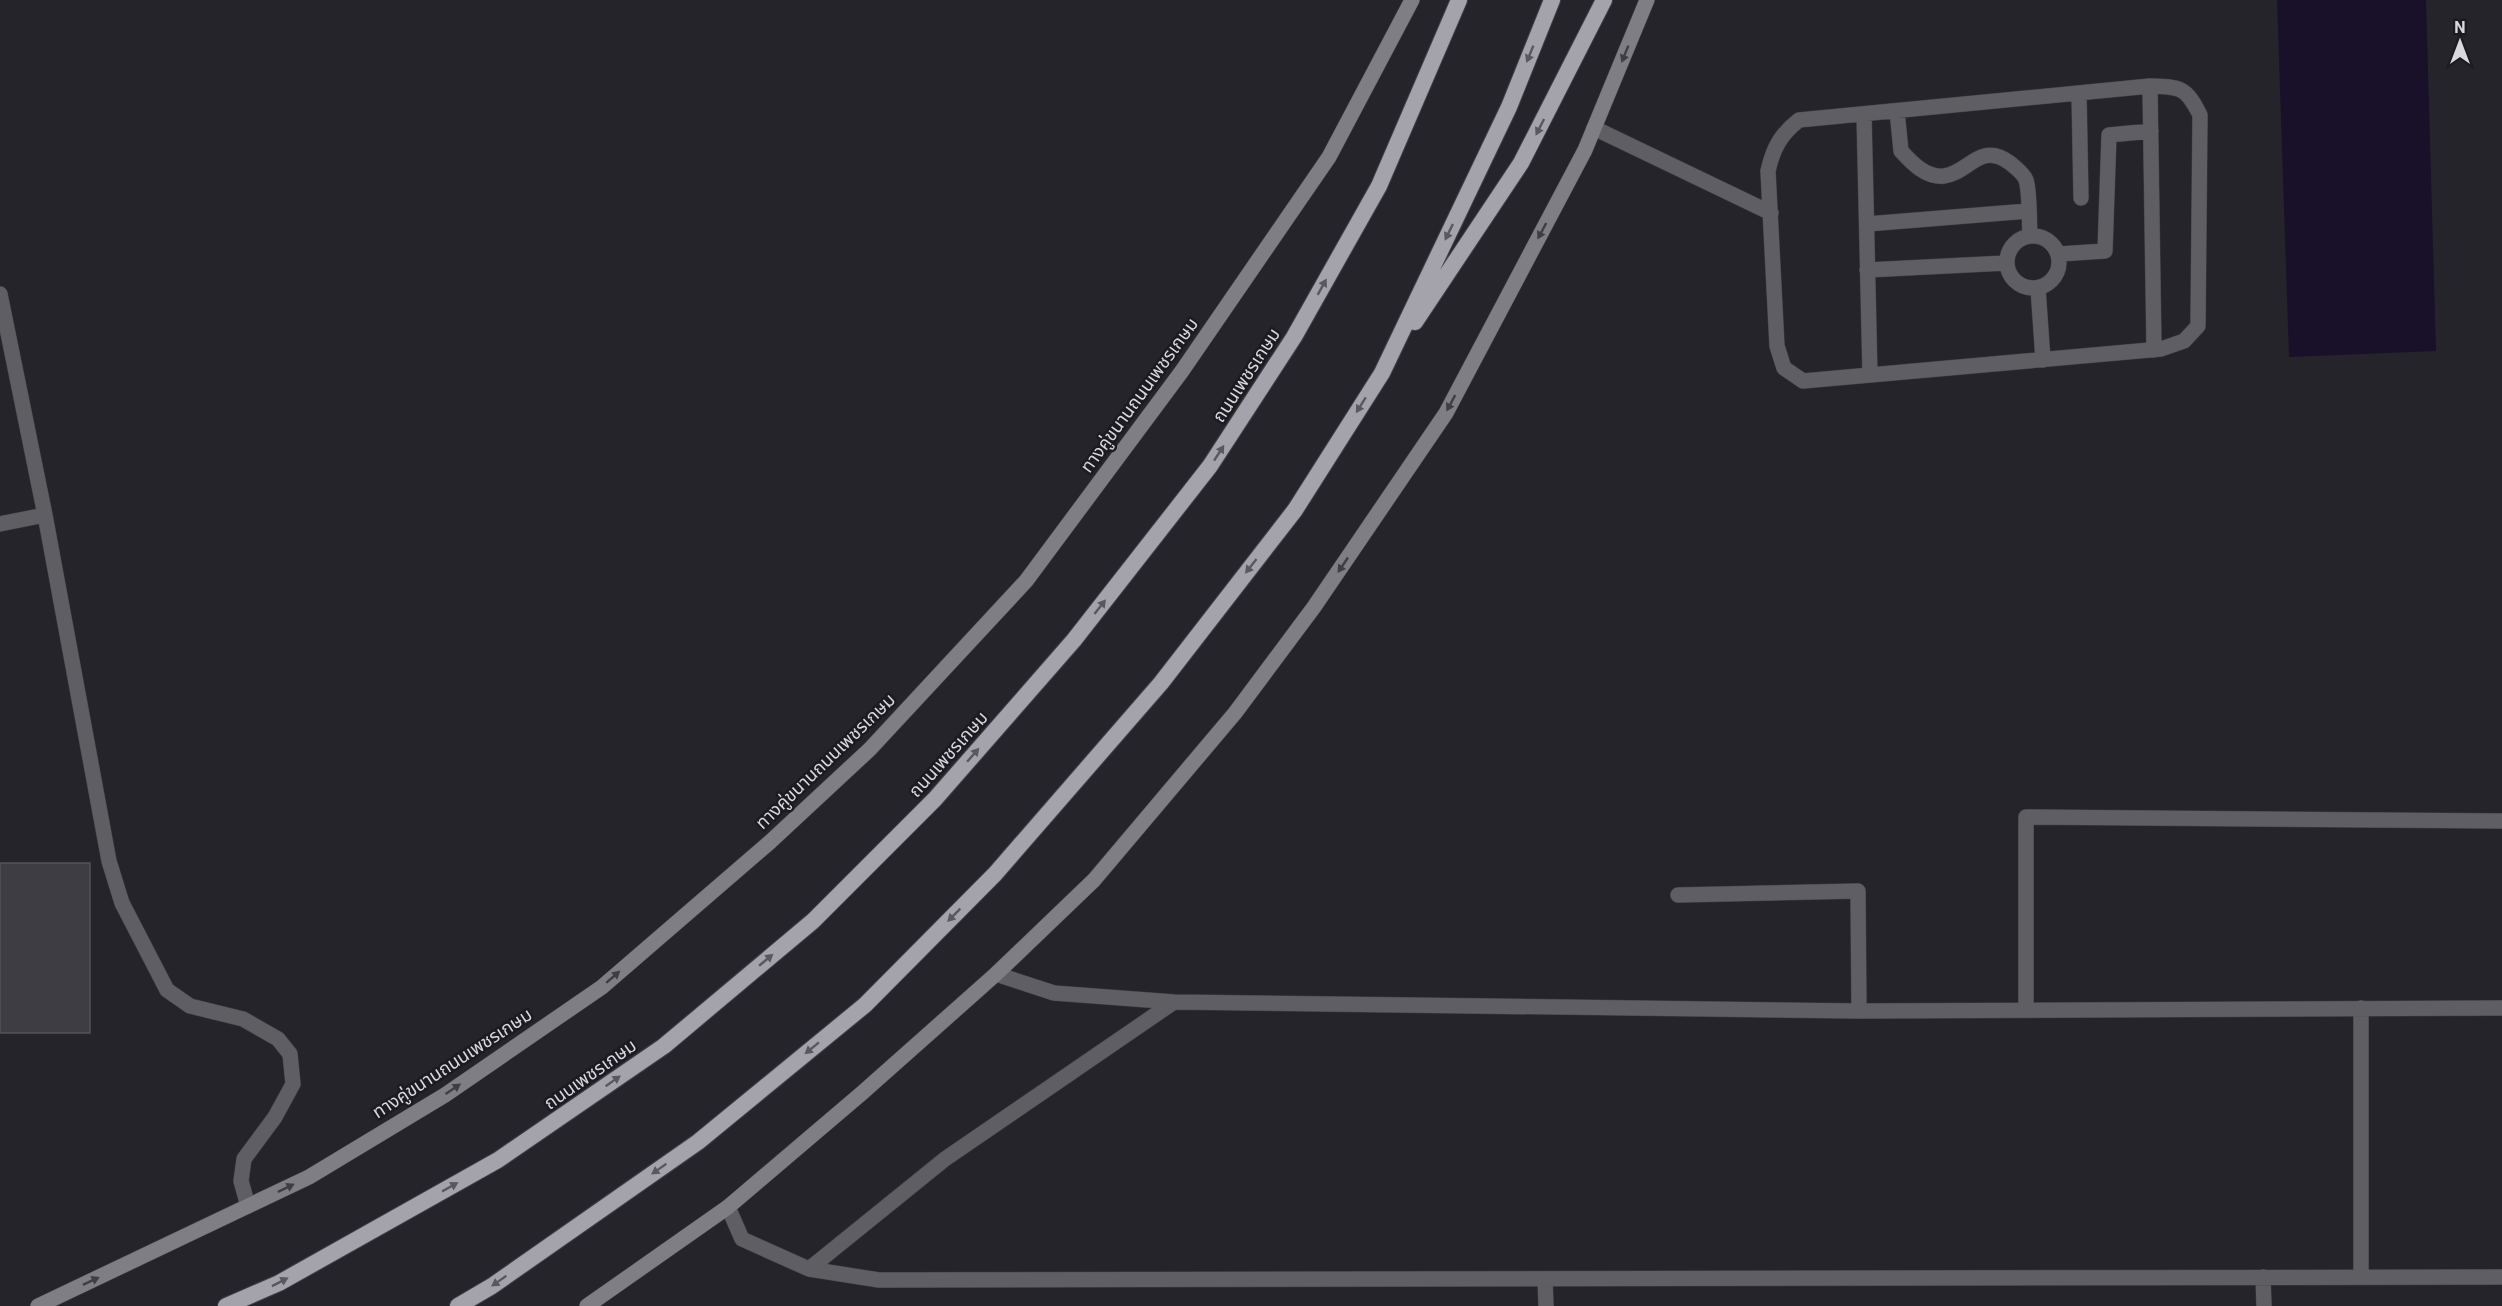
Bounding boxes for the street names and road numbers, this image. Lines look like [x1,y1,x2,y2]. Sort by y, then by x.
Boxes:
street label: ทางคู่ขนานถนนเพชรเกษม [1076,314,1204,478]
street label: ถนนเพชรเกษม [1208,324,1284,426]
street label: ทางคู่ขนานถนนเพชรเกษม [751,689,901,835]
street label: ถนนเพชรเกษม [904,707,992,801]
street label: ทางคู่ขนานถนนเพชรเกษม [368,1004,537,1124]
street label: ถนนเพชรเกษม [540,1034,640,1114]

